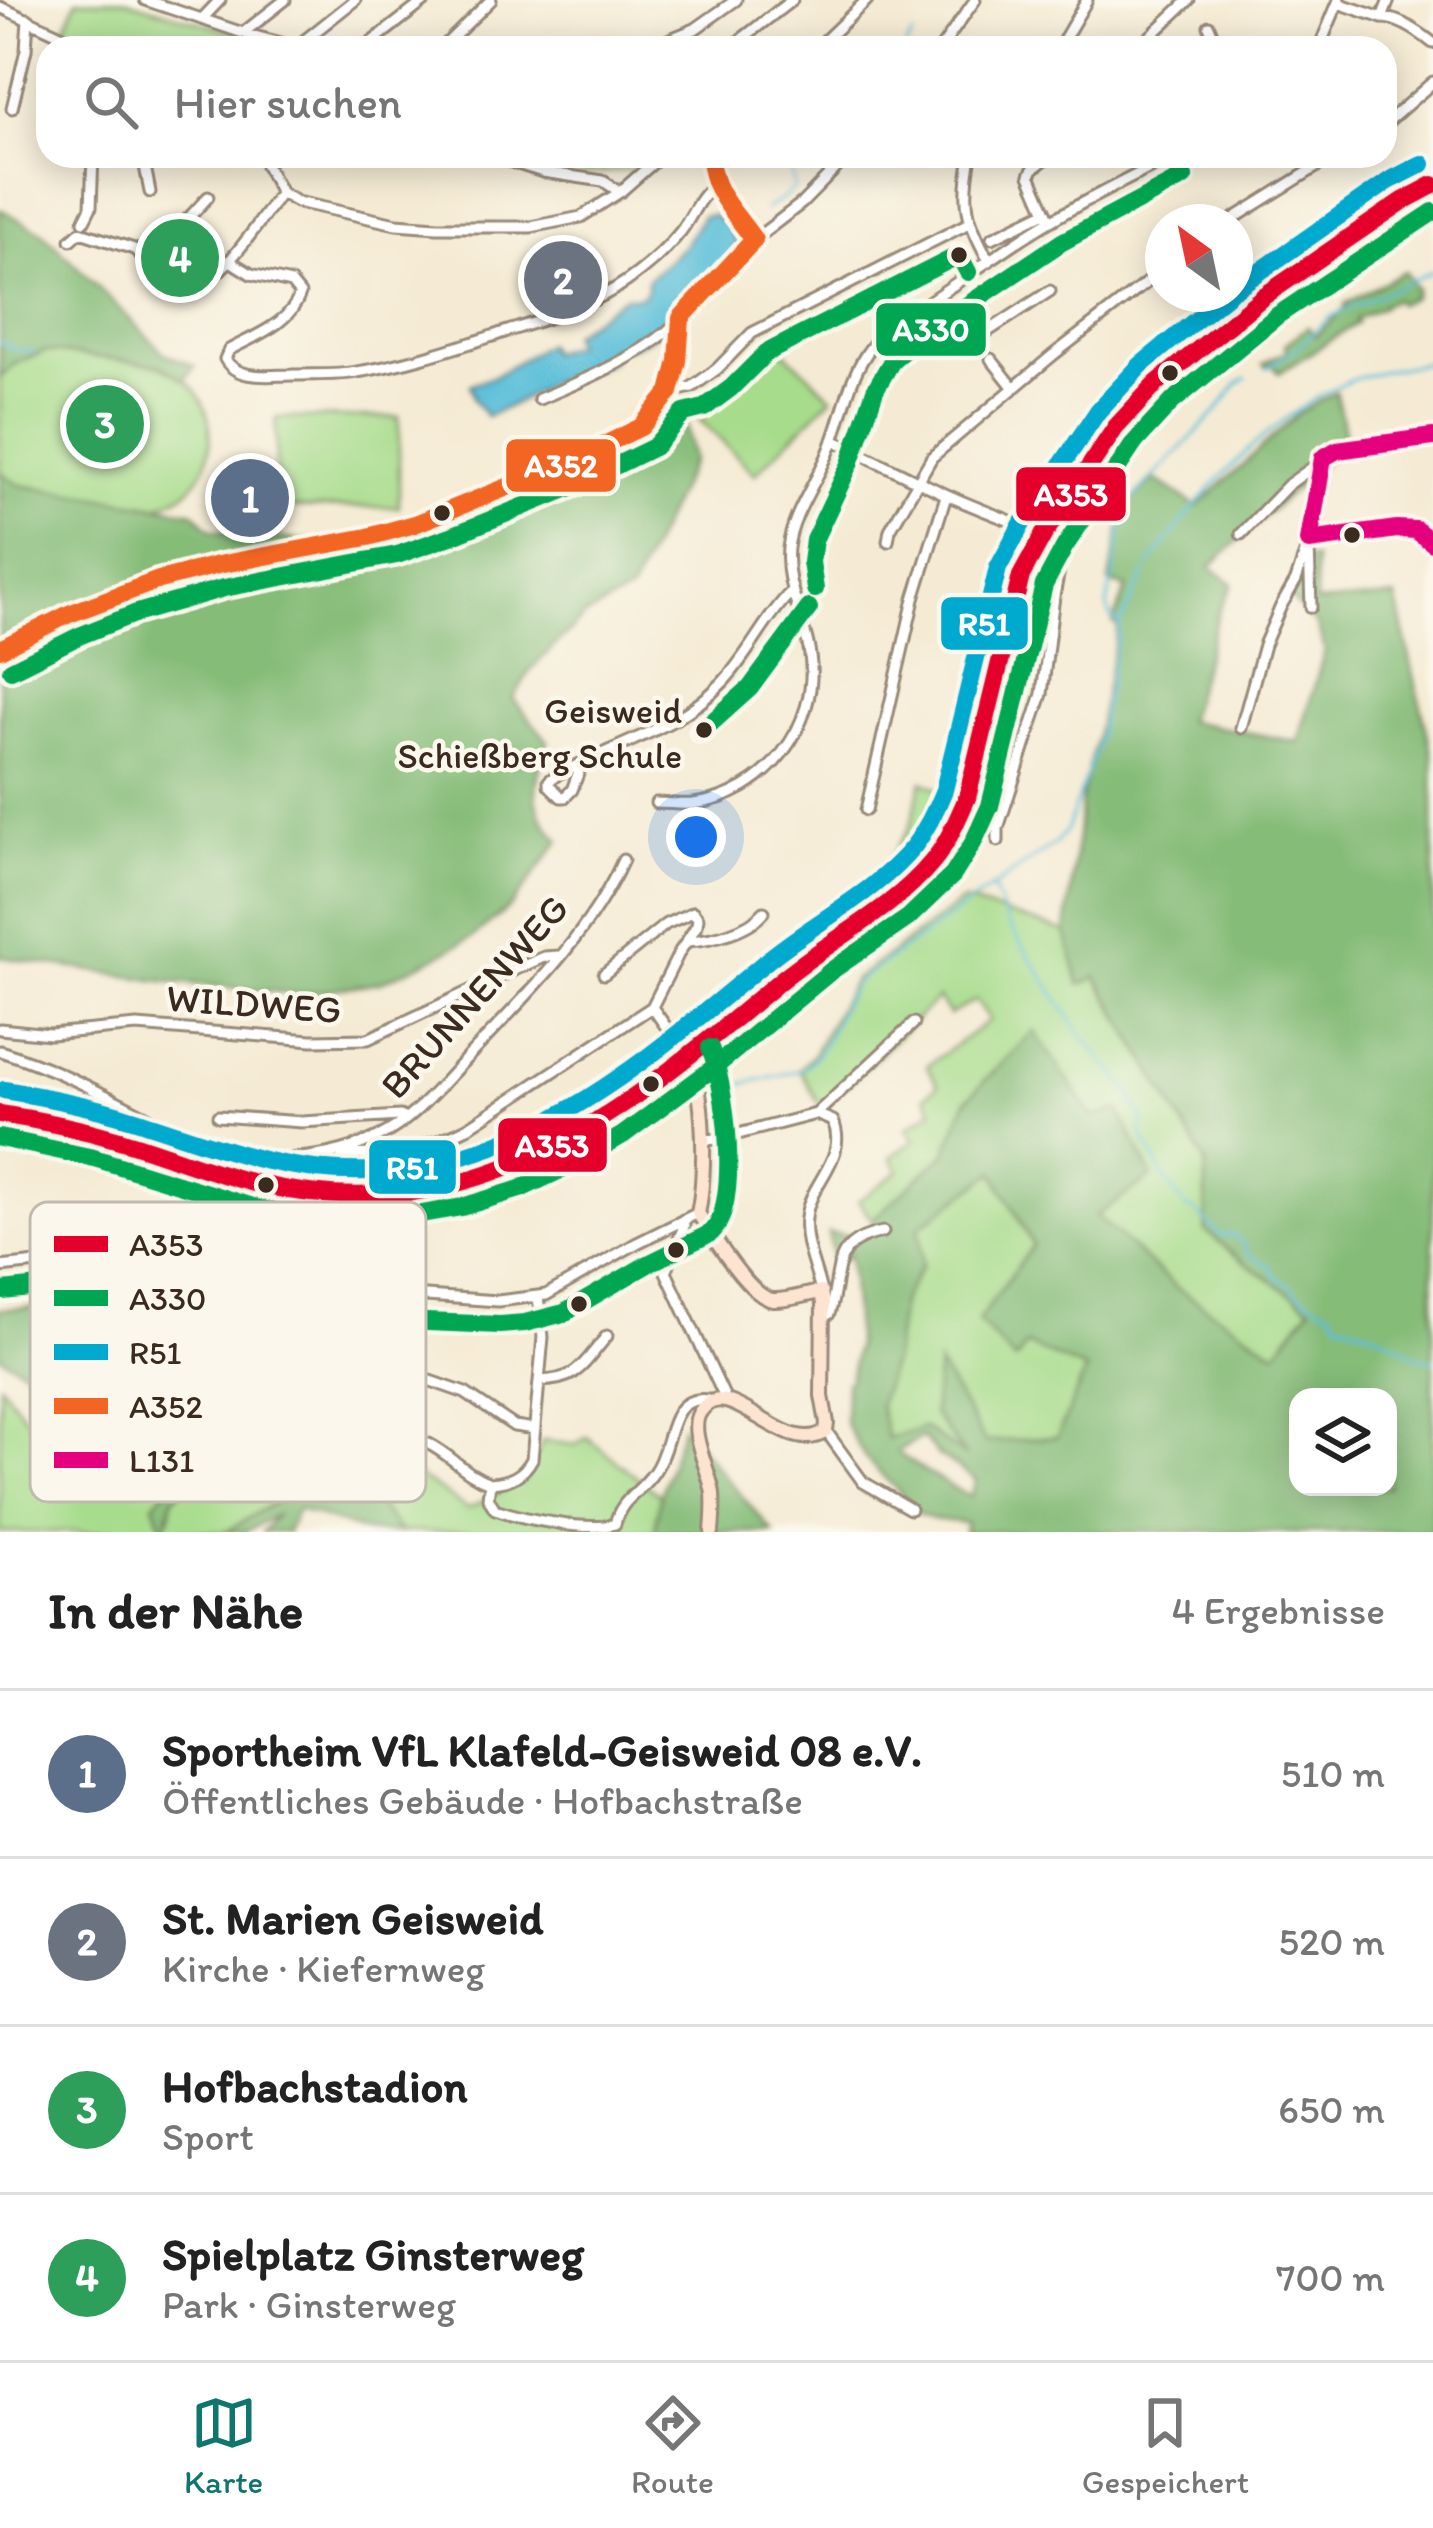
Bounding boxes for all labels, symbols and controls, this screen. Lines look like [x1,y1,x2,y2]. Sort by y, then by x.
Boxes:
search box [36,36,1397,168]
icon: search [78,69,144,135]
text: Hier suchen [174,75,402,129]
north arrow [1145,204,1253,312]
pin: 4 [141,213,219,303]
pin: 2 [524,235,602,325]
unlabelled marker [948,244,970,266]
line badge: A330 [874,301,988,358]
text: A330 [891,310,970,349]
unlabelled marker [1159,362,1181,384]
pin: 3 [66,379,144,469]
line badge: A352 [504,437,618,494]
text: A352 [523,446,599,485]
pin: 1 [211,453,289,543]
line badge: A353 [1014,465,1128,523]
text: A353 [1033,475,1108,514]
unlabelled marker [431,502,453,524]
unlabelled marker [1341,524,1363,546]
line badge: R51 [939,595,1030,652]
text: R51 [958,604,1011,643]
place label: Geisweid Schießberg Schule [398,689,682,777]
marker: Geisweid Schießberg Schule [693,719,715,741]
your location [666,807,726,867]
street label: BRUNNENWEG [371,885,578,1108]
street label: WILDWEG [165,974,343,1033]
unlabelled marker [640,1073,662,1095]
line badge: A353 [496,1116,609,1174]
text: A353 [514,1126,589,1165]
line badge: R51 [367,1138,458,1196]
text: R51 [386,1148,439,1187]
unlabelled marker [255,1174,277,1196]
legend [30,1202,426,1502]
text: A353 [129,1225,203,1264]
unlabelled marker [665,1239,687,1261]
text: A330 [129,1279,206,1318]
unlabelled marker [568,1293,590,1315]
text: R51 [129,1333,182,1372]
text: A352 [129,1387,203,1426]
map controls [1289,1388,1397,1496]
button: layers [1289,1388,1397,1496]
text: L131 [129,1441,194,1480]
text: In der Nähe [48,1580,303,1641]
text: 4 Ergebnisse [1171,1587,1385,1634]
text: Sportheim VfL Klafeld-Geisweid 08 e.V. [162,1723,922,1777]
text: 1 [78,1750,96,1797]
text: 510 m [1281,1750,1385,1797]
text: Öffentliches Gebäude · Hofbachstraße [162,1777,803,1824]
text: St. Marien Geisweid [162,1891,543,1945]
text: 2 [77,1918,97,1965]
text: 520 m [1278,1918,1385,1965]
text: Kirche · Kiefernweg [162,1945,485,1992]
text: Hofbachstadion [162,2059,467,2113]
text: 3 [76,2086,98,2133]
text: 650 m [1278,2086,1385,2133]
text: Sport [162,2113,254,2160]
text: Spielplatz Ginsterweg [162,2227,584,2281]
text: 4 [75,2254,99,2301]
text: 700 m [1276,2254,1385,2301]
text: Park · Ginsterweg [162,2281,456,2328]
tab: Karte [184,2390,263,2501]
tab: Route [631,2390,714,2501]
tab: Gespeichert [1082,2390,1249,2501]

